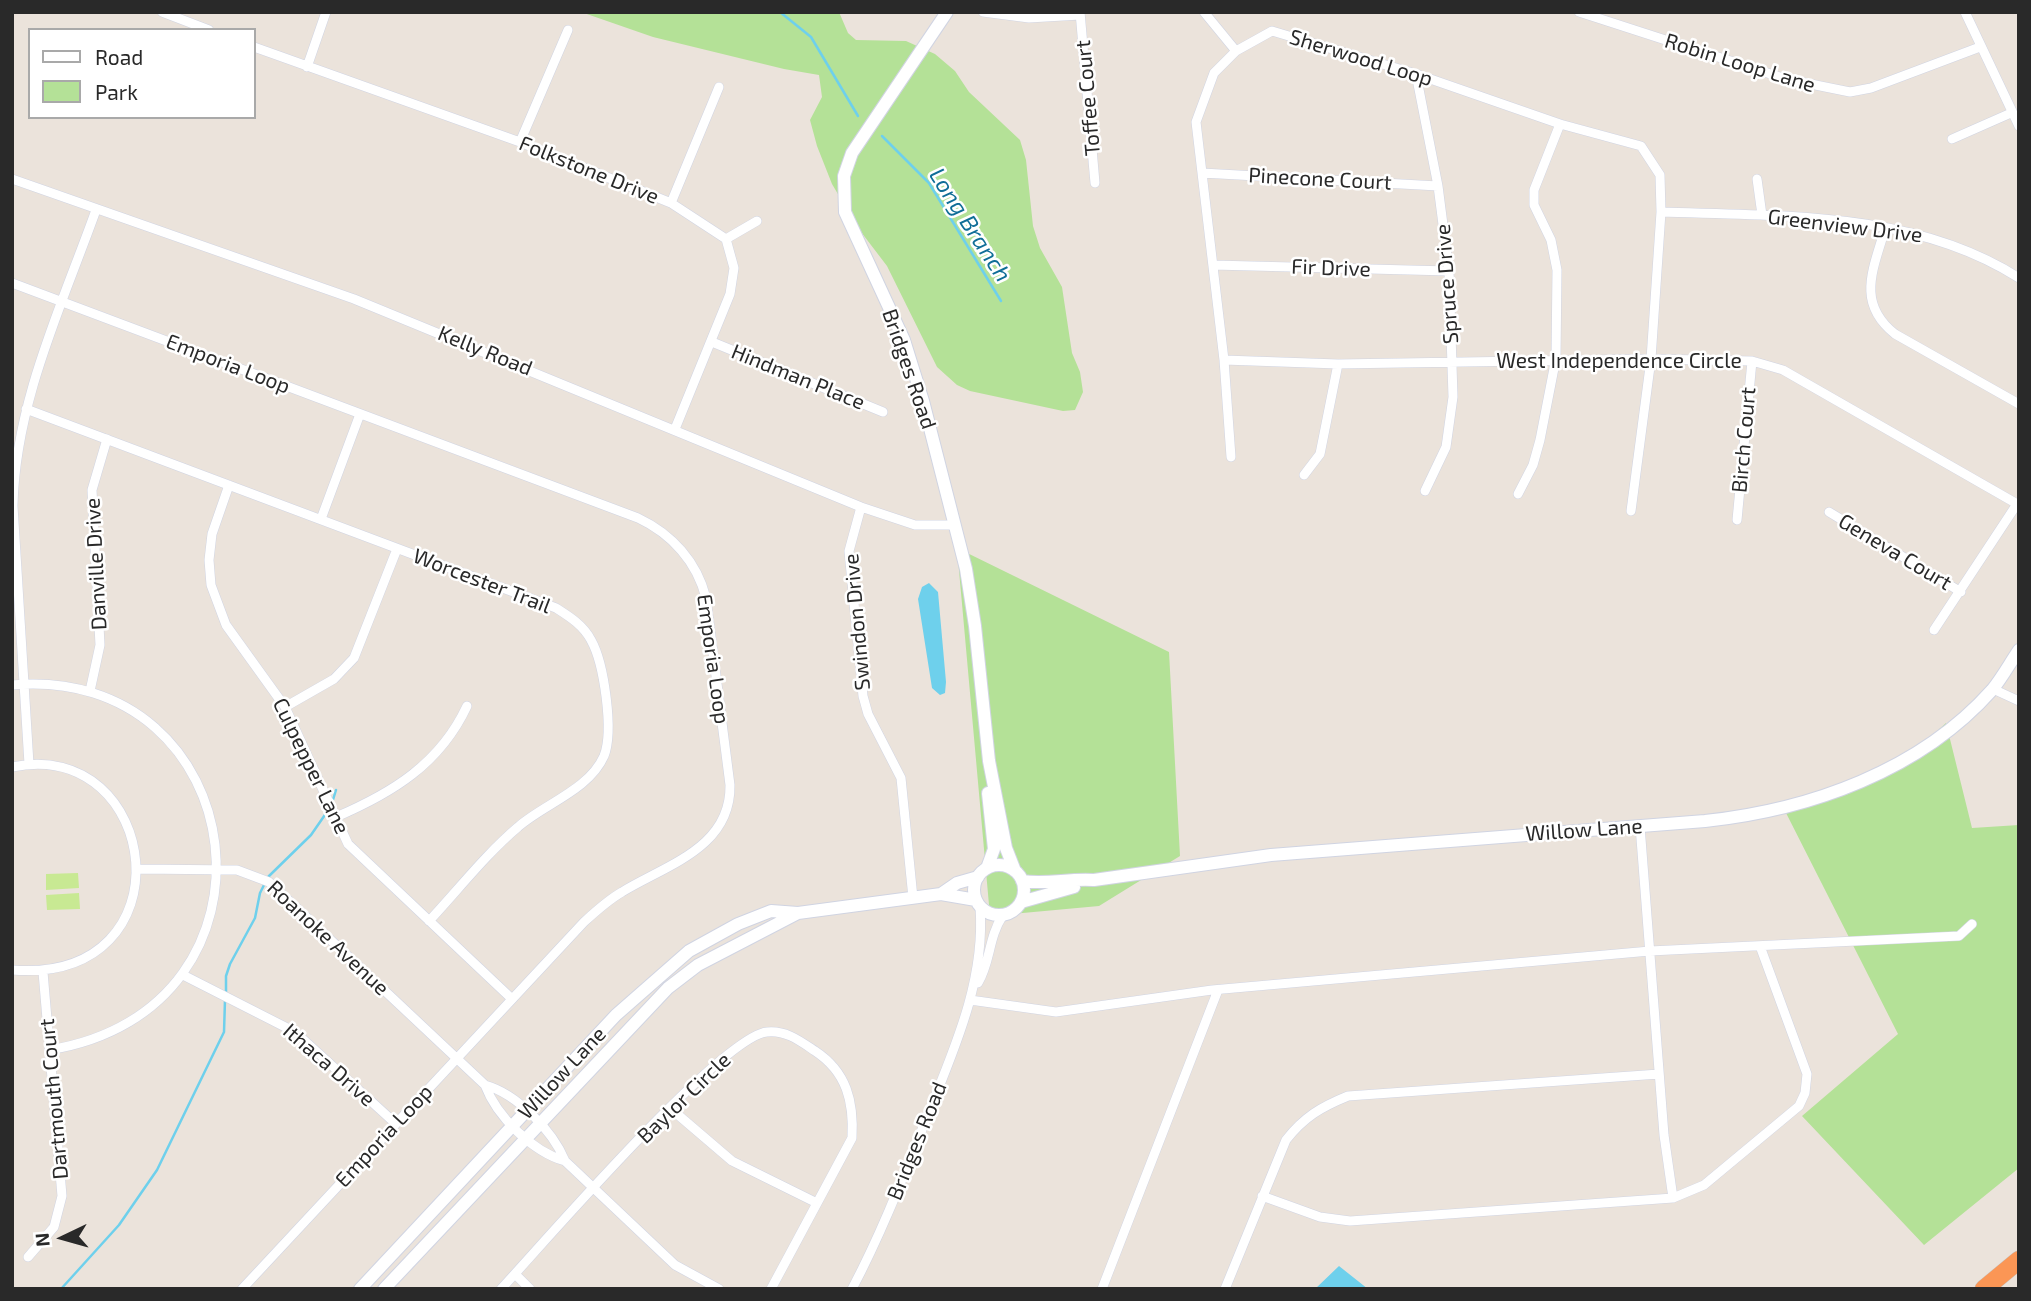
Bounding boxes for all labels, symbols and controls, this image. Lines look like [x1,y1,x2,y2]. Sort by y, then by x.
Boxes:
street label: Sherwood Loop [1286,24,1436,92]
legend [28,28,256,119]
street label: Robin Loop Lane [1662,28,1818,98]
street label: Toffee Court [1070,39,1106,157]
text: Road [95,44,143,69]
text: Park [95,79,138,104]
street label: Folkstone Drive [515,131,663,209]
water label: Long Branch [923,163,1017,287]
street label: Pinecone Court [1248,163,1392,195]
street label: Greenview Drive [1766,204,1924,248]
street label: Spruce Drive [1430,223,1464,345]
street label: Fir Drive [1291,254,1371,282]
street label: Bridges Road [877,306,941,432]
street label: Kelly Road [434,321,536,381]
street label: Emporia Loop [162,329,294,399]
street label: Hindman Place [728,339,868,415]
street label: West Independence Circle [1496,348,1742,374]
street label: Birch Court [1727,386,1761,494]
street label: Danville Drive [80,497,112,631]
street label: Geneva Court [1834,508,1956,596]
street label: Worcester Trail [409,543,555,619]
street label: Swindon Drive [838,553,876,691]
street label: Emporia Loop [691,592,735,726]
street label: Culpepper Lane [267,694,355,838]
street label: Willow Lane [1525,813,1643,847]
street label: Roanoke Avenue [262,875,394,1001]
street label: Dartmouth Court [34,1018,74,1180]
street label: Ithaca Drive [278,1018,380,1112]
street label: Willow Lane [513,1022,611,1124]
street label: Baylor Circle [632,1047,736,1149]
street label: Bridges Road [882,1078,952,1204]
street label: Emporia Loop [330,1080,438,1192]
north arrow [28,1203,98,1273]
text: N [30,1232,54,1248]

